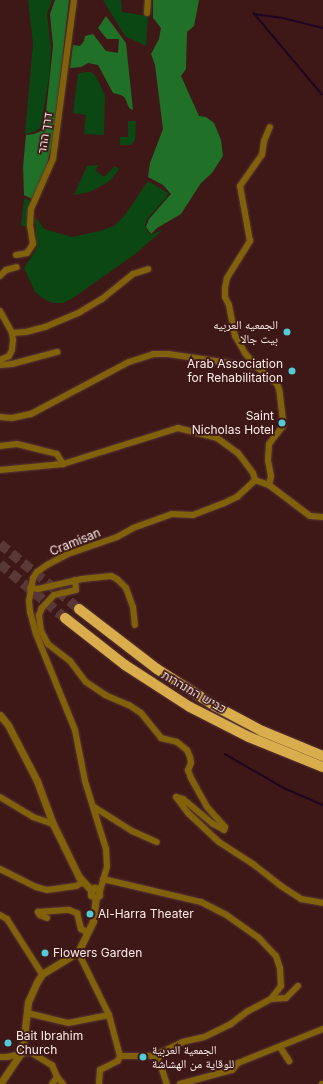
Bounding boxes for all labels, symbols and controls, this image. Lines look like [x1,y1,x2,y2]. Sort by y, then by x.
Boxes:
street label: דרך ההר [35,111,55,155]
place label: الجمعيه العربيه بيت جالا [213,318,278,346]
marker: الجمعيه العربيه بيت جالا [281,326,293,338]
place label: Arab Association for Rehabilitation [187,357,283,385]
marker: Arab Association for Rehabilitation [286,365,298,377]
place label: Saint Nicholas Hotel [192,409,274,437]
marker: Saint Nicholas Hotel [277,418,287,428]
street label: Cramisan [47,525,103,559]
street label: כביש המנהרות [159,668,229,716]
place label: Al-Harra Theater [98,907,194,921]
marker: Al-Harra Theater [85,909,95,919]
place label: Flowers Garden [53,946,142,960]
marker: Flowers Garden [40,948,50,958]
place label: Bait Ibrahim Church [16,1029,83,1057]
marker: Bait Ibrahim Church [3,1038,13,1048]
place label: الجمعية العربية للوقاية من الهشاشة [152,1043,234,1071]
marker: الجمعية العربية للوقاية من الهشاشة [137,1051,149,1063]

